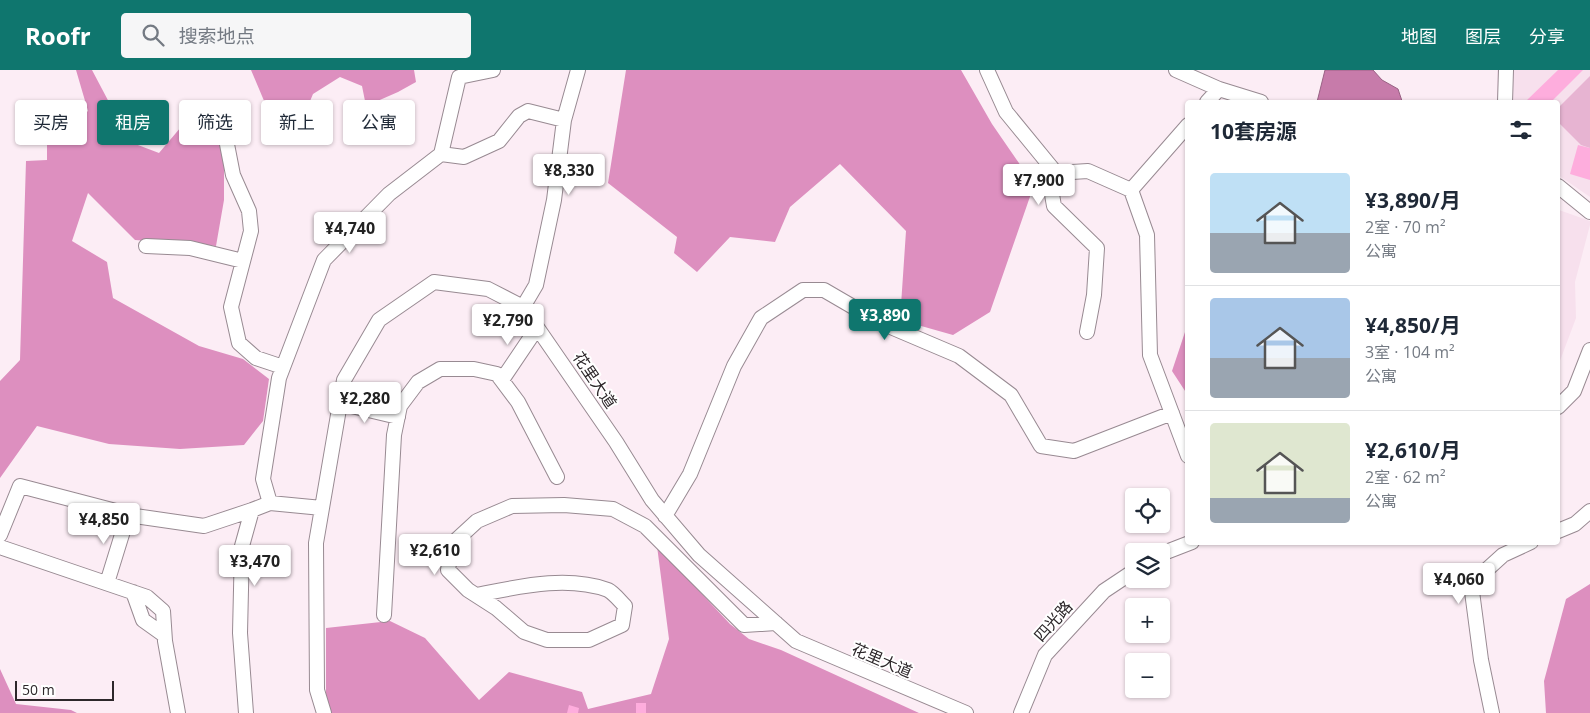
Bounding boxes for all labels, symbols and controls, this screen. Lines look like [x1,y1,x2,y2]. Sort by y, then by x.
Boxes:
search box [121,13,471,58]
text: Roofr [25,19,91,52]
icon: search [139,21,167,49]
text: 搜索地点 [179,23,255,49]
text: 地图 [1401,24,1437,48]
text: 图层 [1465,24,1501,48]
text: 分享 [1529,24,1565,48]
chip: 买房 [15,100,87,145]
chip: 租房 [97,100,169,145]
chip: 筛选 [179,100,251,145]
chip: 新上 [261,100,333,145]
chip: 公寓 [343,100,415,145]
icon: filters [1507,116,1535,144]
text: 10套房源 [1210,117,1297,145]
pin: ¥8,330 [528,154,610,196]
text: ¥8,330 [544,159,594,181]
pin: ¥7,900 [998,164,1080,206]
text: ¥7,900 [1014,169,1064,191]
text: ¥3,890/月 [1365,186,1461,214]
icon: home [1250,193,1310,253]
pin: ¥4,740 [309,212,391,254]
text: 2室 · 70 m² [1365,216,1446,238]
text: ¥4,740 [325,217,375,239]
text: 公寓 [1365,240,1397,262]
pin: ¥3,890 [844,298,926,341]
pin: ¥2,790 [467,304,549,346]
text: ¥3,890 [860,304,910,326]
text: ¥2,790 [483,309,533,331]
text: ¥4,850/月 [1365,311,1461,339]
icon: home [1250,318,1310,378]
text: 3室 · 104 m² [1365,341,1455,363]
street label: 花里大道 [568,347,622,413]
text: 公寓 [1365,365,1397,387]
pin: ¥2,280 [324,382,406,424]
text: ¥2,280 [340,387,390,409]
text: ¥2,610/月 [1365,436,1461,464]
icon: home [1250,443,1310,503]
text: 2室 · 62 m² [1365,466,1446,488]
map controls [1125,488,1170,698]
button: locate [1125,488,1170,533]
text: 公寓 [1365,490,1397,512]
pin: ¥4,850 [63,502,145,545]
text: ¥4,850 [79,508,129,530]
pin: ¥2,610 [394,534,476,576]
text: ¥2,610 [410,539,460,561]
button: layers [1125,543,1170,588]
pin: ¥3,470 [214,544,296,587]
text: ¥3,470 [230,550,280,572]
pin: ¥4,060 [1418,562,1500,605]
text: ¥4,060 [1434,568,1484,590]
street label: 四光路 [1029,596,1077,646]
button: + [1125,598,1170,643]
street label: 花里大道 [848,637,916,683]
button: − [1125,653,1170,698]
scale bar [15,678,114,701]
text: 50 m [22,680,55,699]

